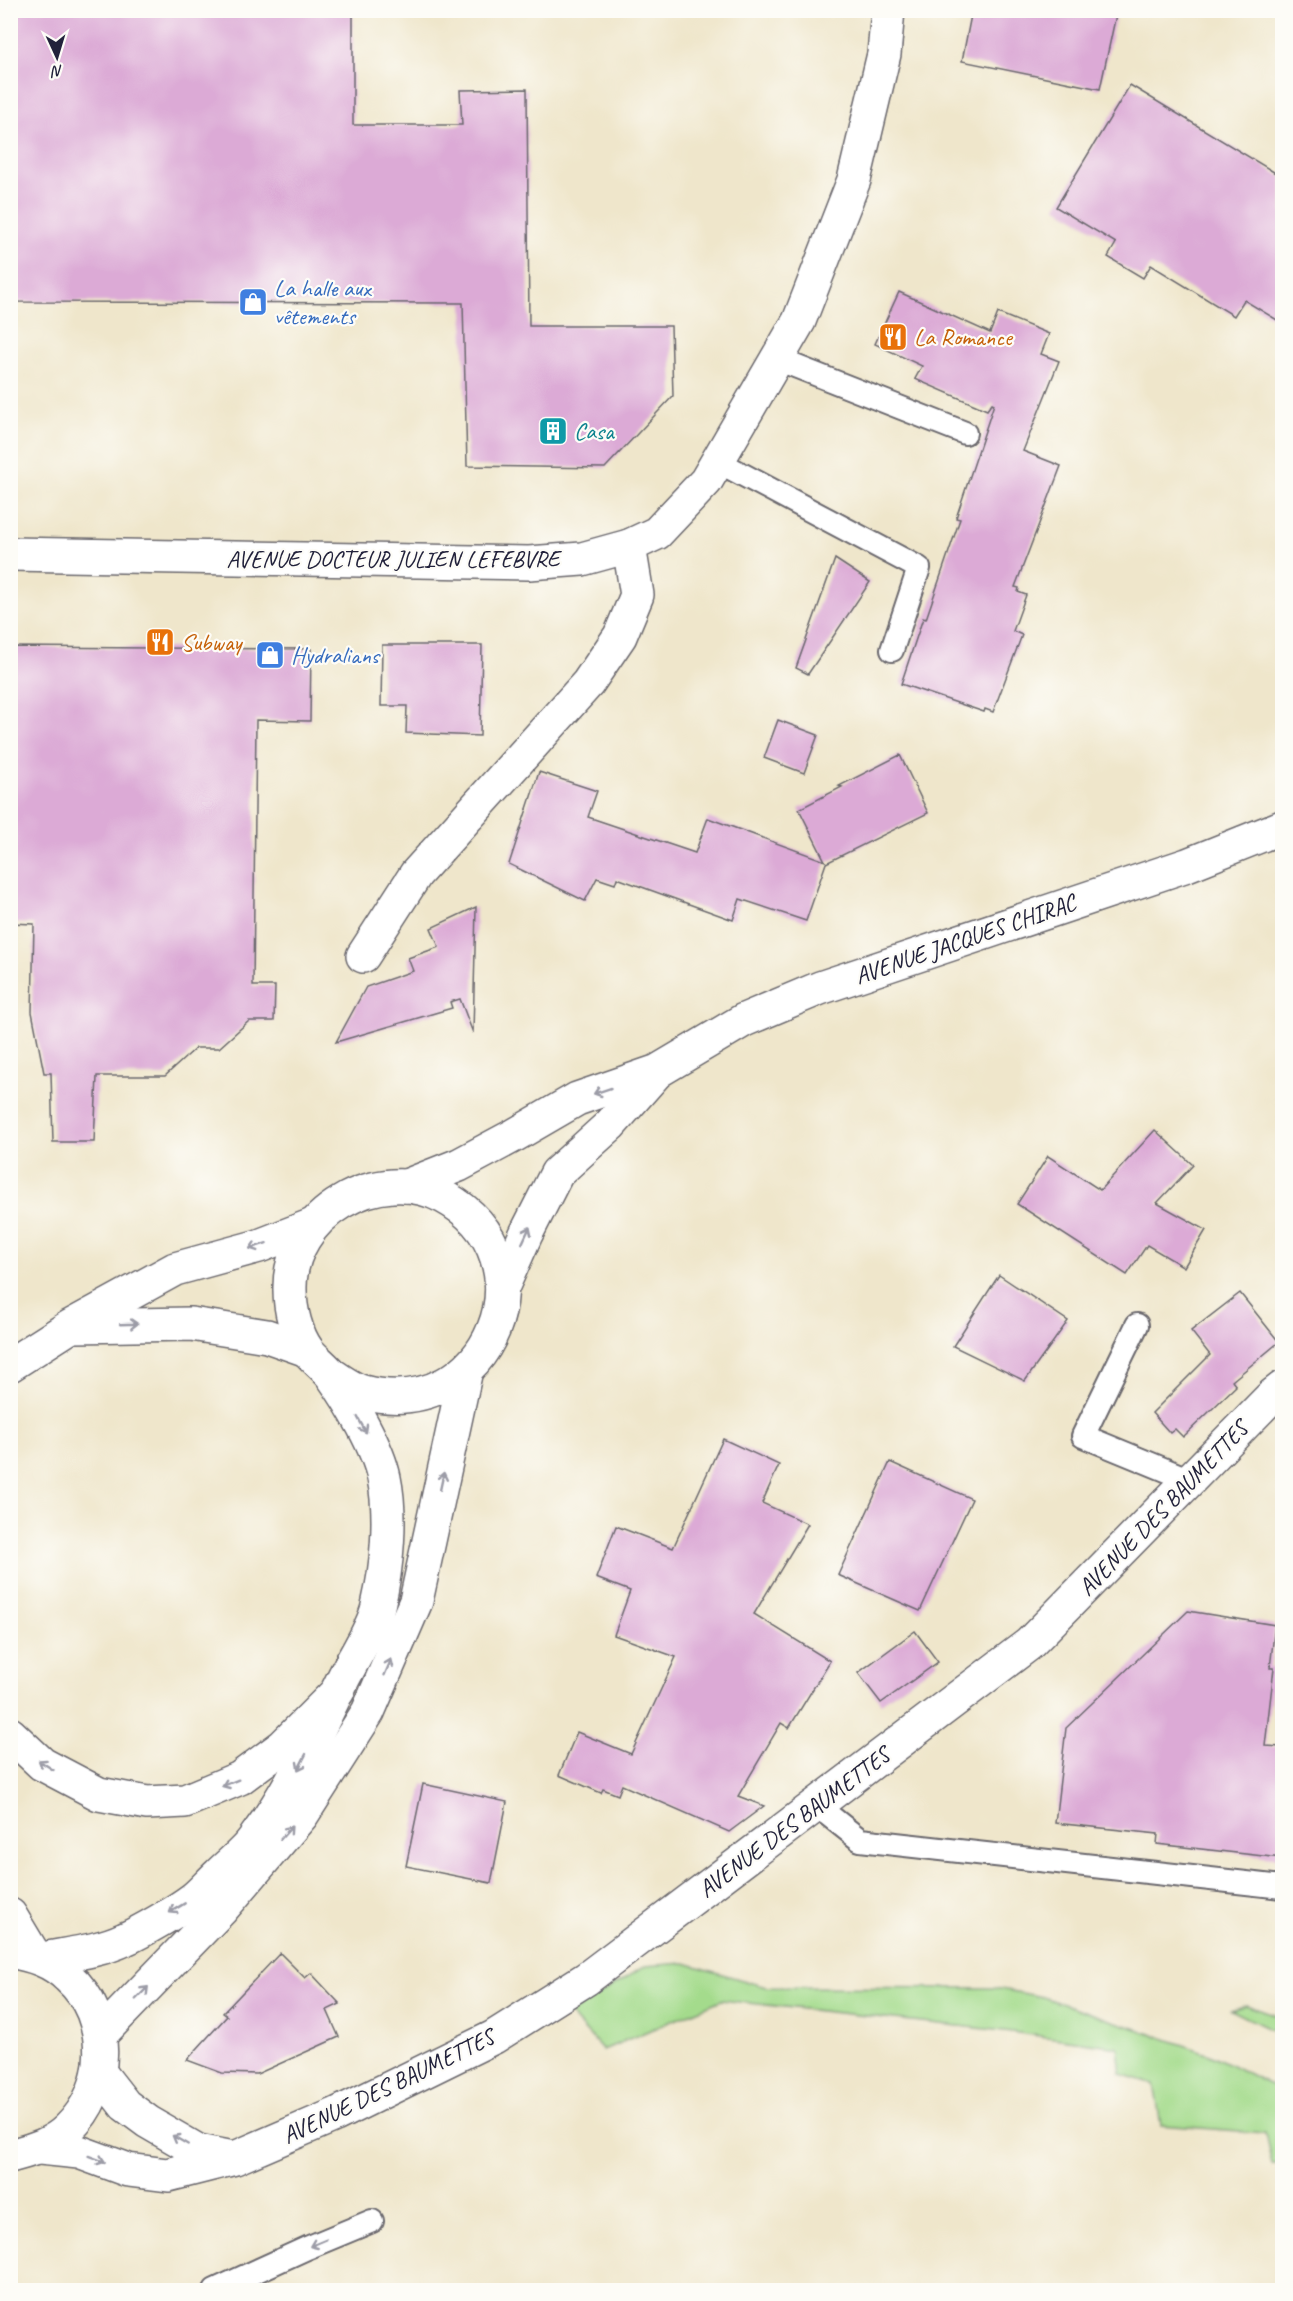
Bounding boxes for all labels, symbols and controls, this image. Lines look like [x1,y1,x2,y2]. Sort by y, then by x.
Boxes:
north arrow [27,27,87,87]
text: N [49,61,64,82]
place label: La halle aux vêtements [274,273,372,331]
shop icon: La halle aux vêtements [237,286,269,318]
restaurant icon: La Romance [877,321,909,353]
place label: La Romance [914,322,1014,352]
building icon: Casa [537,415,569,447]
place label: Casa [574,416,615,446]
street label: AVENUE DOCTEUR JULIEN LEFEBVRE [227,544,563,574]
restaurant icon: Subway [144,626,176,658]
place label: Subway [181,627,243,657]
shop icon: Hydralians [254,639,286,671]
place label: Hydralians [291,640,381,670]
street label: AVENUE JACQUES CHIRAC [851,886,1082,991]
one-way arrow [594,1086,612,1097]
one-way arrow [521,1226,533,1244]
one-way arrow [249,1241,268,1252]
one-way arrow [119,1319,139,1330]
street label: AVENUE DES BAUMETTES [1072,1412,1257,1602]
one-way arrow [356,1416,368,1433]
one-way arrow [437,1472,448,1491]
one-way arrow [382,1659,394,1677]
street label: AVENUE DES BAUMETTES [692,1738,898,1904]
one-way arrow [296,1753,308,1770]
one-way arrow [38,1759,55,1771]
one-way arrow [221,1778,239,1789]
one-way arrow [279,1826,293,1841]
one-way arrow [169,1903,186,1915]
one-way arrow [134,1986,149,2001]
street label: AVENUE DES BAUMETTES [277,2020,502,2150]
one-way arrow [172,2134,189,2146]
one-way arrow [88,2154,106,2165]
one-way arrow [310,2238,328,2249]

